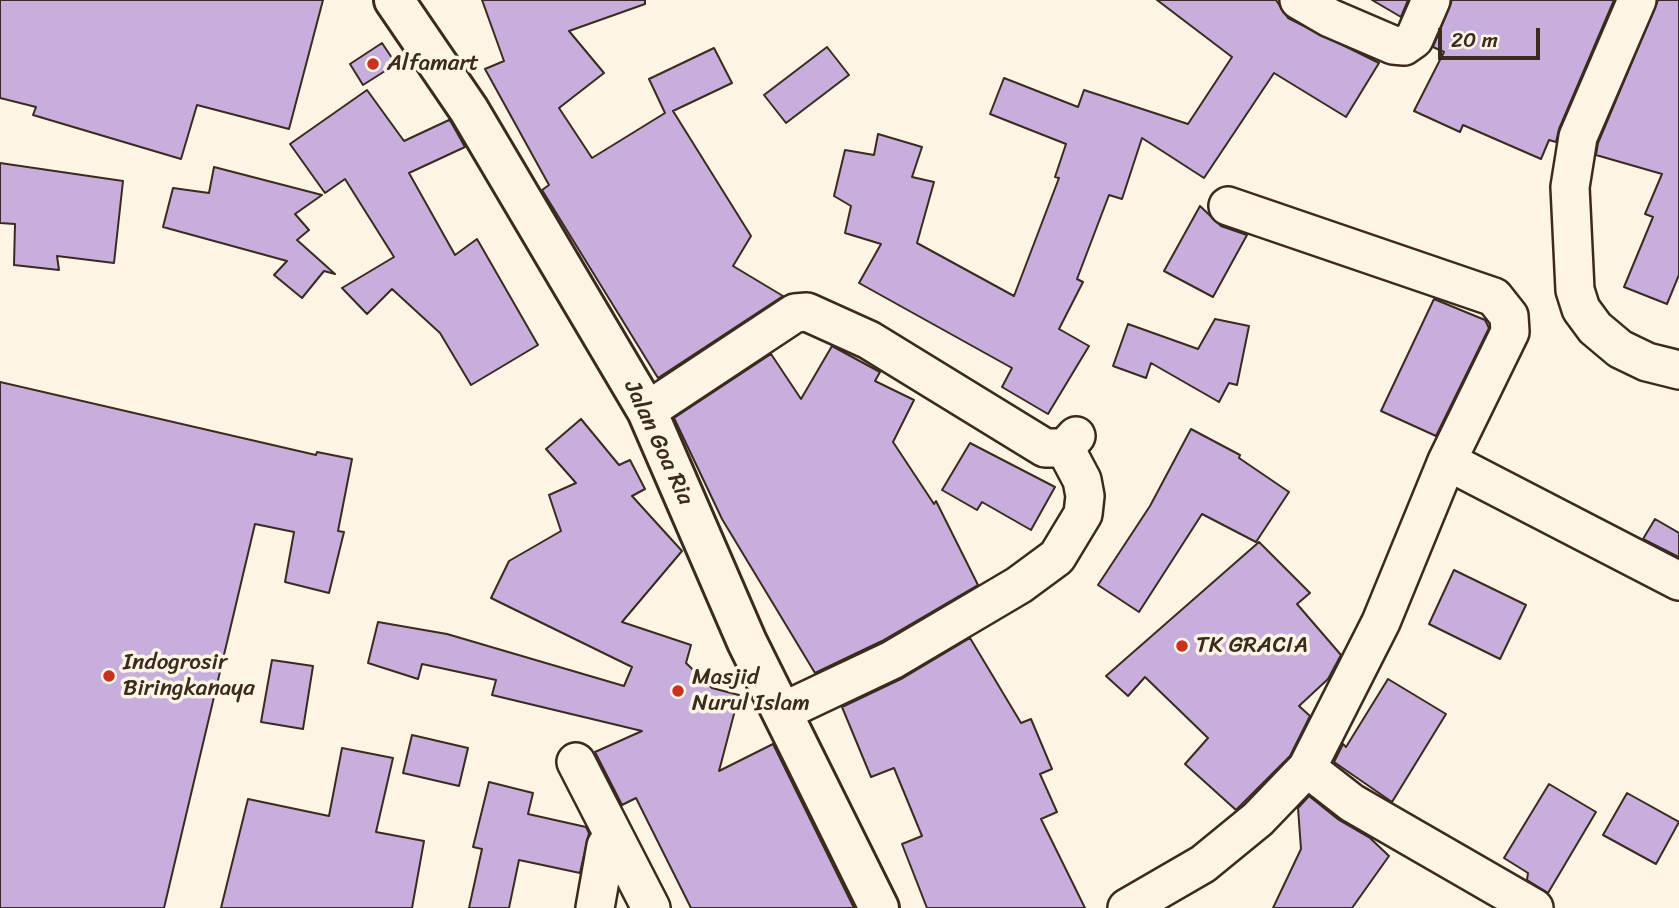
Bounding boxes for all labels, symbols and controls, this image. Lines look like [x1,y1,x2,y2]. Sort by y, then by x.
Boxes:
scale bar [1441,14,1542,58]
text: 20 m [1451,21,1498,59]
place label: Alfamart [387,50,479,78]
marker: Alfamart [365,56,381,72]
street label: Jalan Goa Ria [617,376,699,510]
place label: TK GRACIA [1196,632,1308,660]
marker: TK GRACIA [1174,638,1190,654]
place label: Indogrosir Biringkanaya [123,649,255,703]
place label: Masjid Nurul Islam [692,664,810,718]
marker: Indogrosir Biringkanaya [101,668,117,684]
marker: Masjid Nurul Islam [670,683,686,699]

